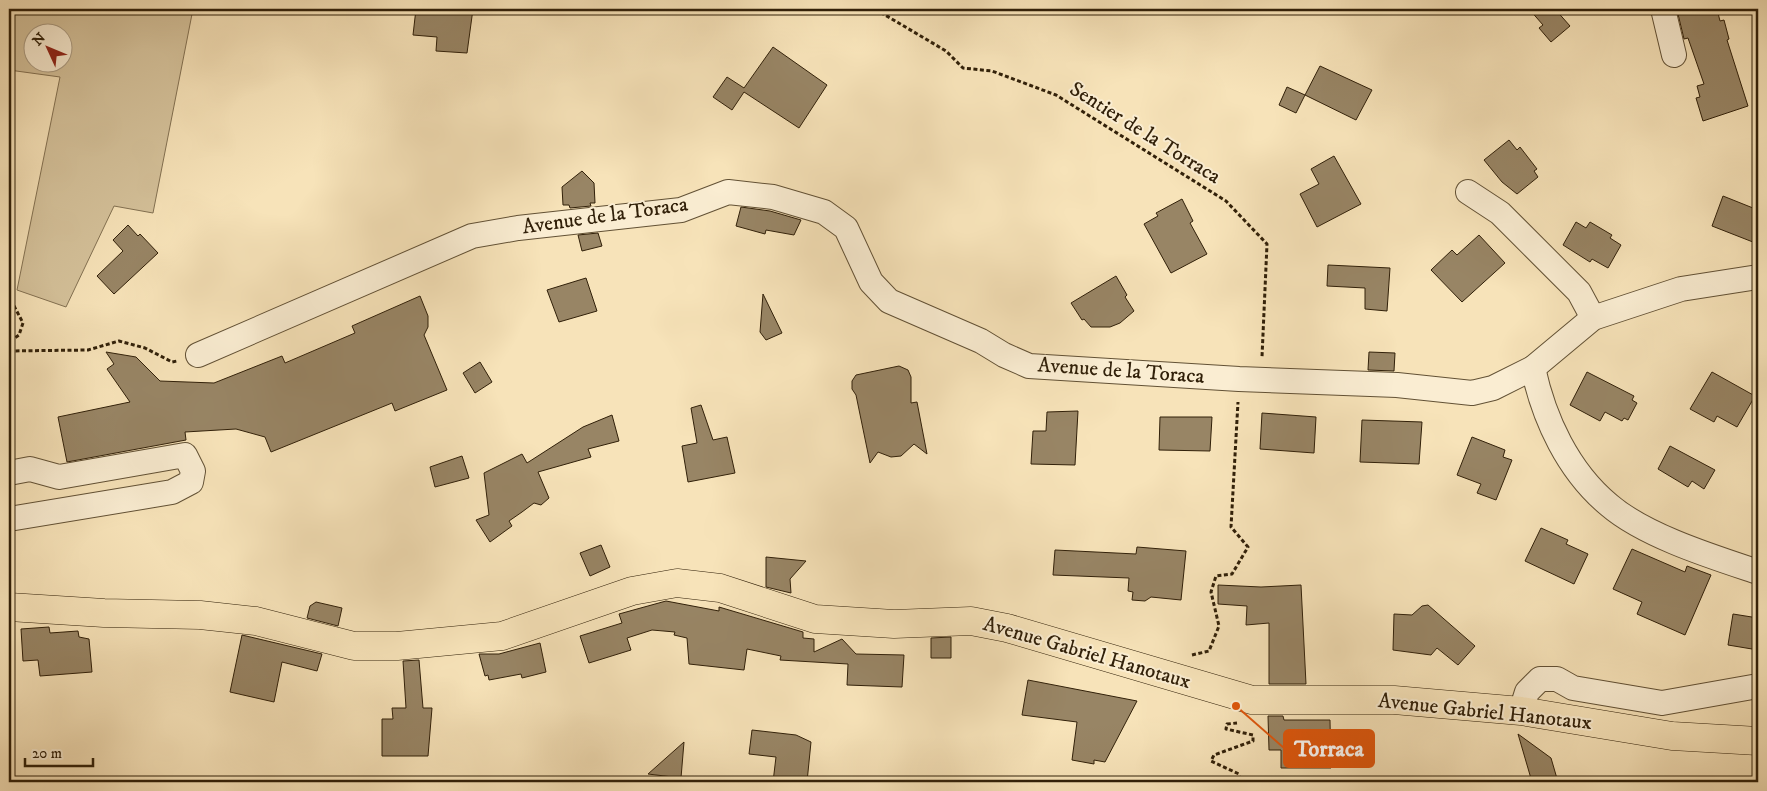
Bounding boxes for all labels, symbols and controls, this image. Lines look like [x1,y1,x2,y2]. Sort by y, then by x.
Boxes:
north arrow [22,22,72,72]
text: N [29,29,50,50]
street label: Sentier de la Torraca [1065,76,1225,190]
street label: Avenue de la Toraca [521,191,690,240]
street label: Avenue de la Toraca [1037,352,1205,390]
street label: Avenue Gabriel Hanotaux [980,611,1194,695]
street label: Avenue Gabriel Hanotaux [1377,688,1593,736]
callout: Torraca [1284,730,1374,767]
scale bar [25,736,92,768]
text: Torraca [1293,736,1364,763]
text: 20 m [32,744,62,763]

